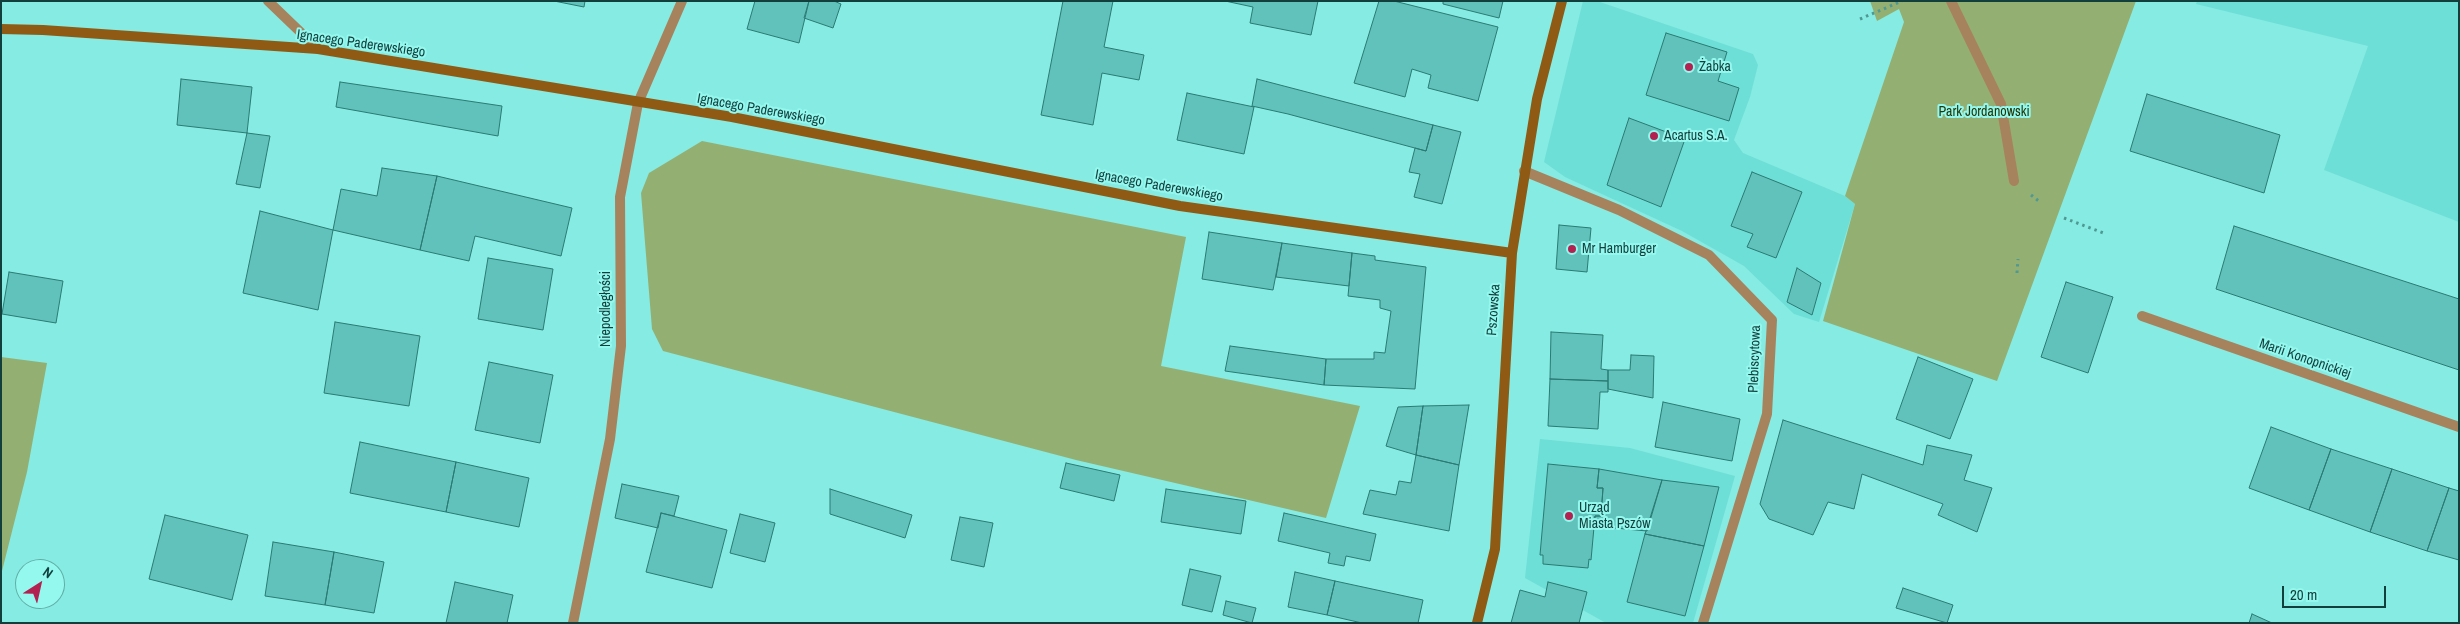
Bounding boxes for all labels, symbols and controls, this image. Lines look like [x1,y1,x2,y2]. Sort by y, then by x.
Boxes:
street label: Ignacego Paderewskiego [296,27,426,61]
place label: Żabka [1699,59,1731,75]
marker: Żabka [1683,61,1695,73]
street label: Ignacego Paderewskiego [696,90,826,130]
park label: Park Jordanowski [1938,104,2030,120]
place label: Acartus S.A. [1664,128,1728,144]
marker: Acartus S.A. [1648,130,1660,142]
street label: Ignacego Paderewskiego [1094,166,1224,206]
place label: Mr Hamburger [1582,241,1656,257]
marker: Mr Hamburger [1566,243,1578,255]
street label: Niepodległości [598,271,614,347]
street label: Pszowska [1484,284,1504,336]
street label: Plebiscytowa [1745,325,1765,393]
street label: Marii Konopnickiej [2257,335,2353,383]
place label: Urząd Miasta Pszów [1579,500,1650,532]
marker: Urząd Miasta Pszów [1563,510,1575,522]
north arrow [15,559,65,609]
text: N [39,563,57,582]
scale bar [2285,576,2389,608]
text: 20 m [2290,584,2317,605]

